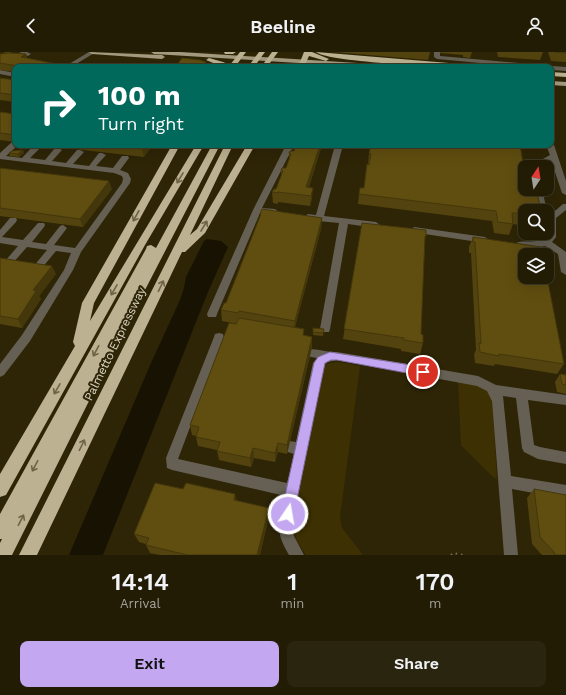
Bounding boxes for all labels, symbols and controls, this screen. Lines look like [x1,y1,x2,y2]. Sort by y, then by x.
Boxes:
icon: back [20,15,42,37]
icon: person [524,15,546,37]
text: Beeline [250,16,316,37]
text: 100 m [98,79,181,112]
icon: right [32,80,84,132]
text: Turn right [98,113,184,134]
north arrow [518,160,554,196]
map controls [518,160,554,284]
one-way arrow [175,172,183,184]
button: search [518,204,554,240]
one-way arrow [132,210,140,222]
one-way arrow [201,220,209,232]
button: layers [518,248,554,284]
one-way arrow [158,280,165,292]
street label: Palmetto Expressway [81,284,149,403]
one-way arrow [109,284,117,296]
one-way arrow [92,345,100,357]
pin [406,355,440,389]
icon: arrive [412,361,434,383]
one-way arrow [53,382,61,394]
one-way arrow [79,439,87,451]
one-way arrow [30,460,38,472]
position arrow [267,493,309,535]
one-way arrow [18,514,25,526]
text: 14:14 [111,568,169,596]
text: 1 [287,568,297,596]
text: 170 [416,568,455,596]
text: Arrival [120,596,160,611]
text: min [280,596,304,611]
text: m [429,596,441,611]
button: Exit [20,641,279,687]
button: Share [287,641,546,687]

